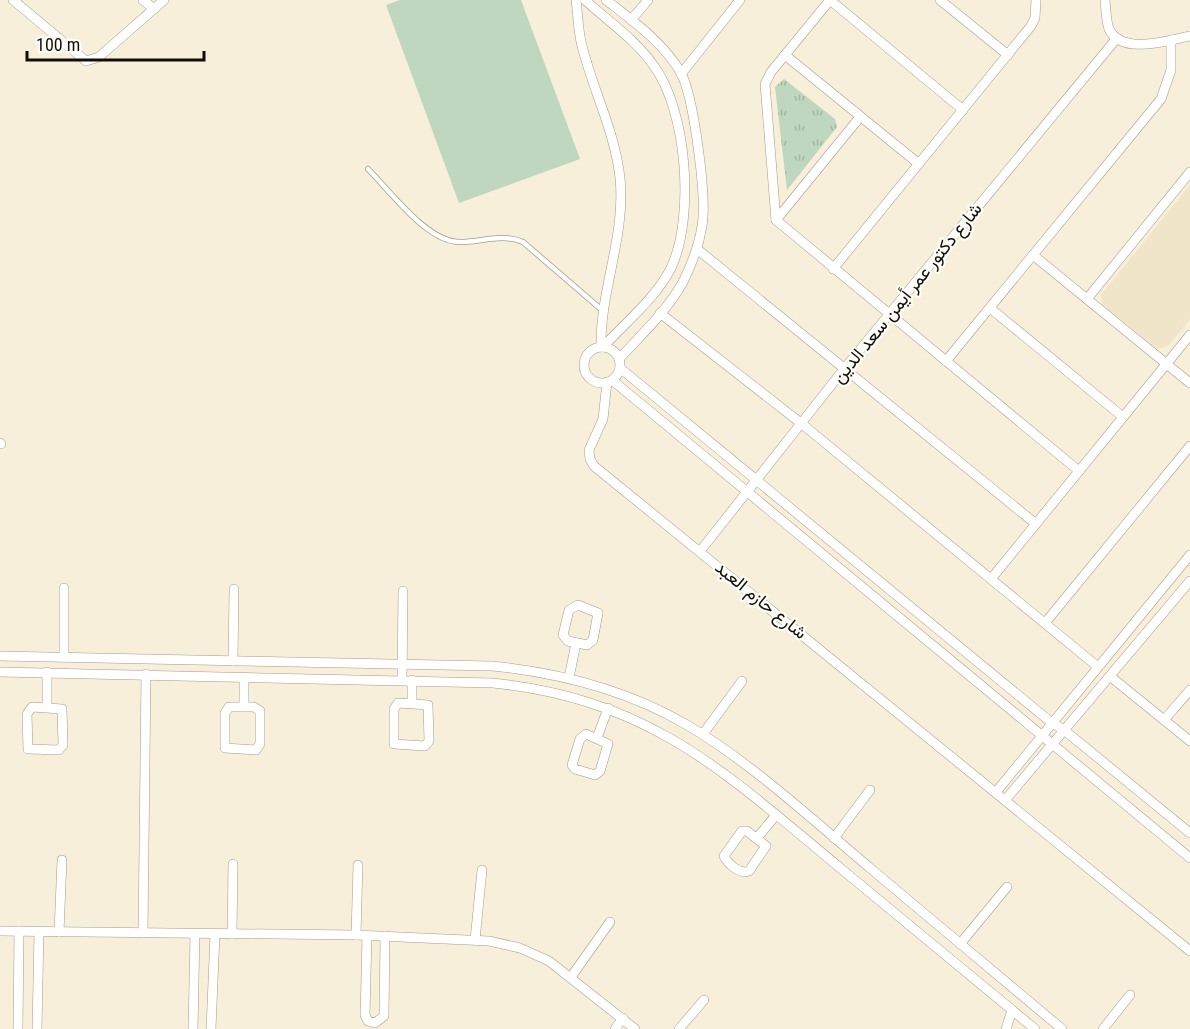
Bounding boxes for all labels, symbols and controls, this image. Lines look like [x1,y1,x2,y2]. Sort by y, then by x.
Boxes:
scale bar [27,24,204,62]
text: 100 m [36,34,80,55]
street label: شارع دكتور عمر أيمن سعد الدين [827,198,987,388]
street label: شارع حازم العبد [710,556,812,645]

